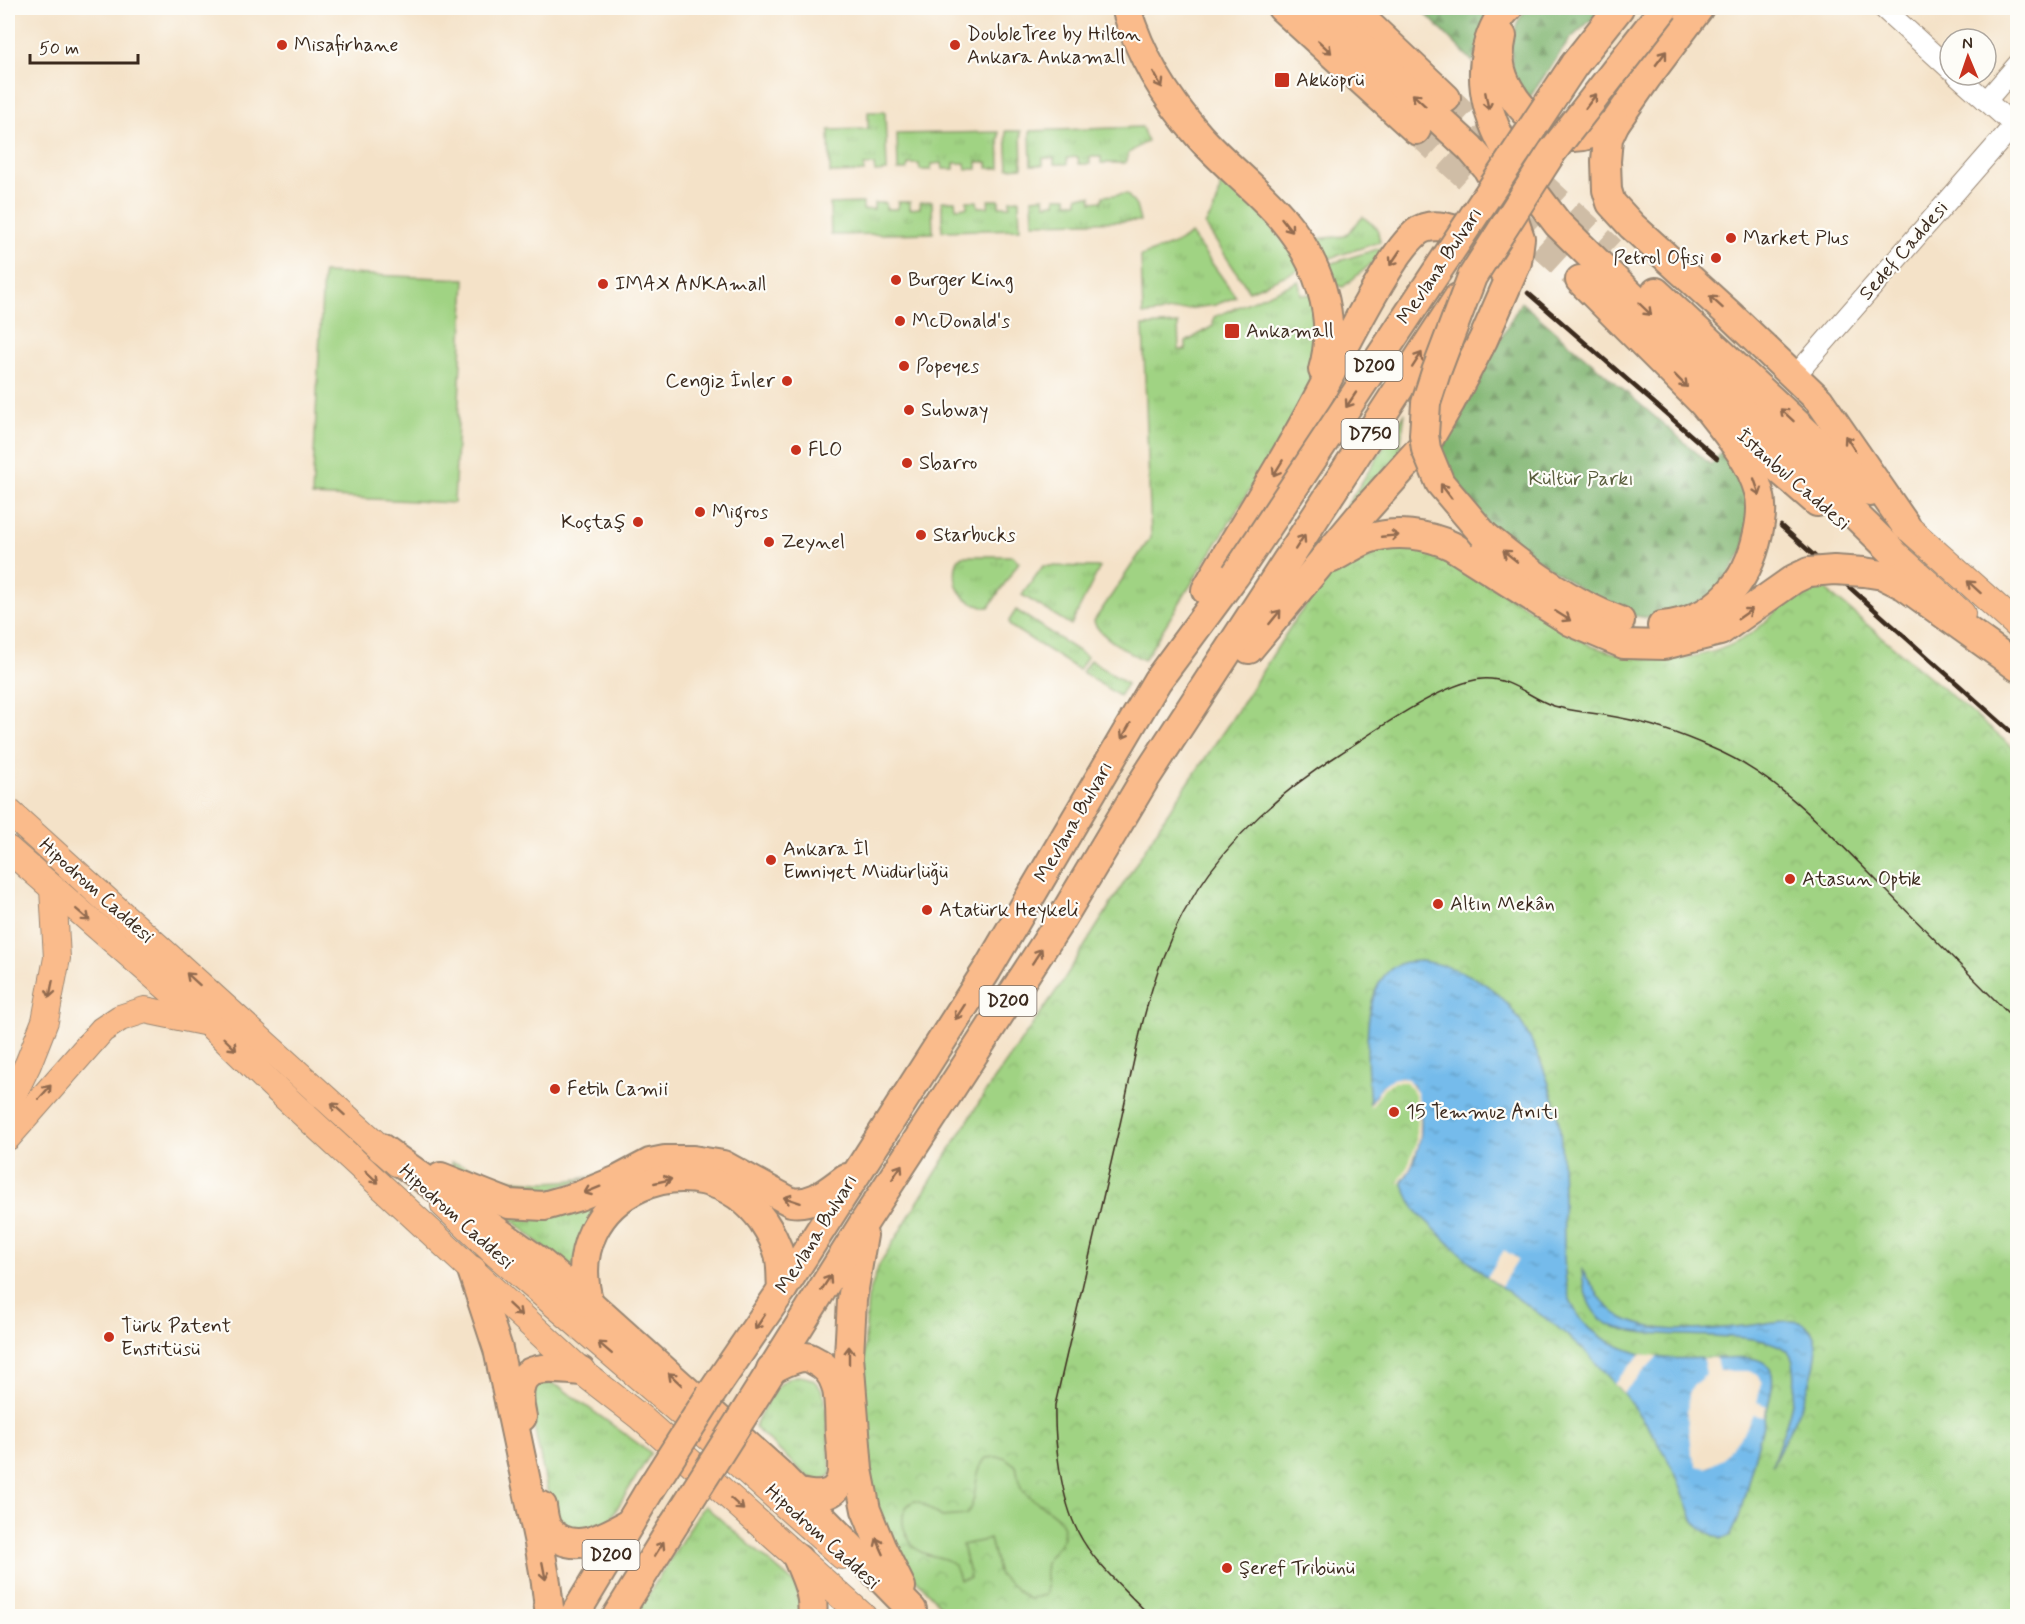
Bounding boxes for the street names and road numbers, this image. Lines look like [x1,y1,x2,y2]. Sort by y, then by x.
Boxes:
street label: Sedef Caddesi [1853,195,1955,307]
street label: Mevlana Bulvarı [1391,202,1489,330]
road number: D200 [1346,351,1402,381]
road number: D750 [1342,419,1398,449]
street label: İstanbul Caddesi [1730,423,1856,537]
street label: Mevlana Bulvarı [1028,756,1120,888]
street label: Hipodrom Caddesi [33,832,159,950]
road number: D200 [980,986,1036,1016]
street label: Hipodrom Caddesi [393,1158,519,1276]
street label: Mevlana Bulvarı [769,1169,865,1299]
street label: Hipodrom Caddesi [759,1478,885,1596]
road number: D200 [582,1540,640,1570]

